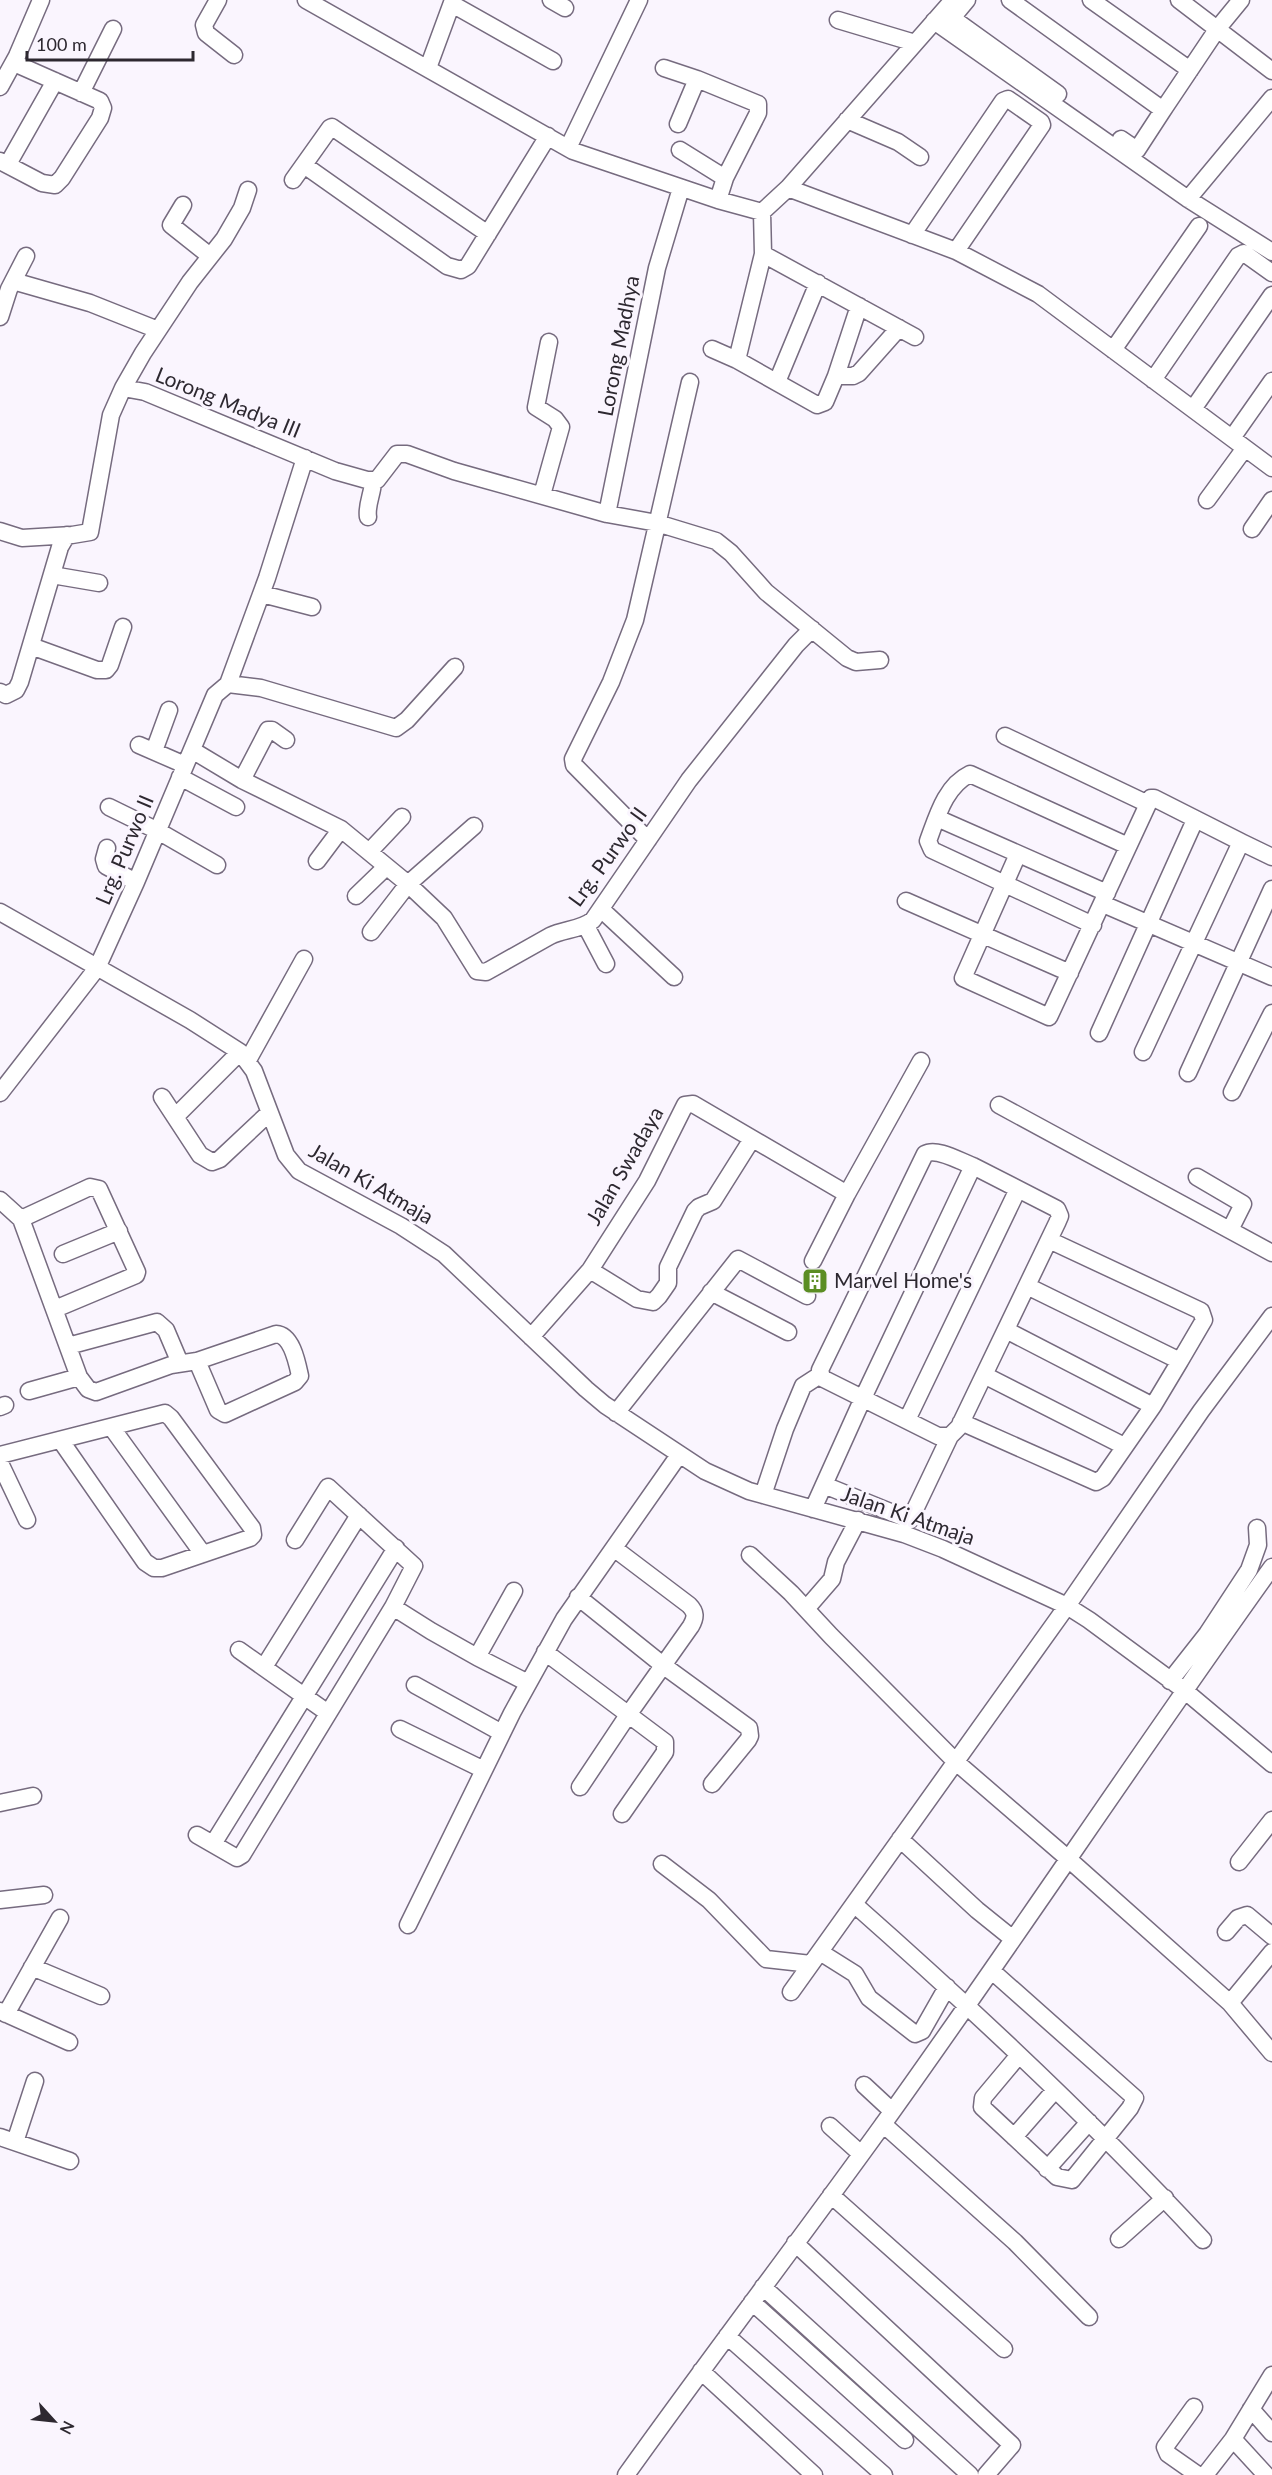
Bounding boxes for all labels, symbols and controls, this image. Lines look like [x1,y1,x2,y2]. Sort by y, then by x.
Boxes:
scale bar [27,24,194,62]
text: 100 m [36,33,87,55]
street label: Lorong Madhya [592,273,643,418]
street label: Lorong Madya III [152,361,305,442]
street label: Lrg. Purwo II [89,791,158,908]
street label: Lrg. Purwo II [562,802,651,911]
street label: Jalan Swadaya [580,1102,668,1229]
street label: Jalan Ki Atmaja [305,1137,438,1228]
building icon: Marvel Home's [800,1266,830,1296]
place label: Marvel Home's [834,1267,972,1292]
street label: Jalan Ki Atmaja [839,1480,978,1549]
north arrow [24,2391,84,2451]
text: N [57,2418,79,2438]

